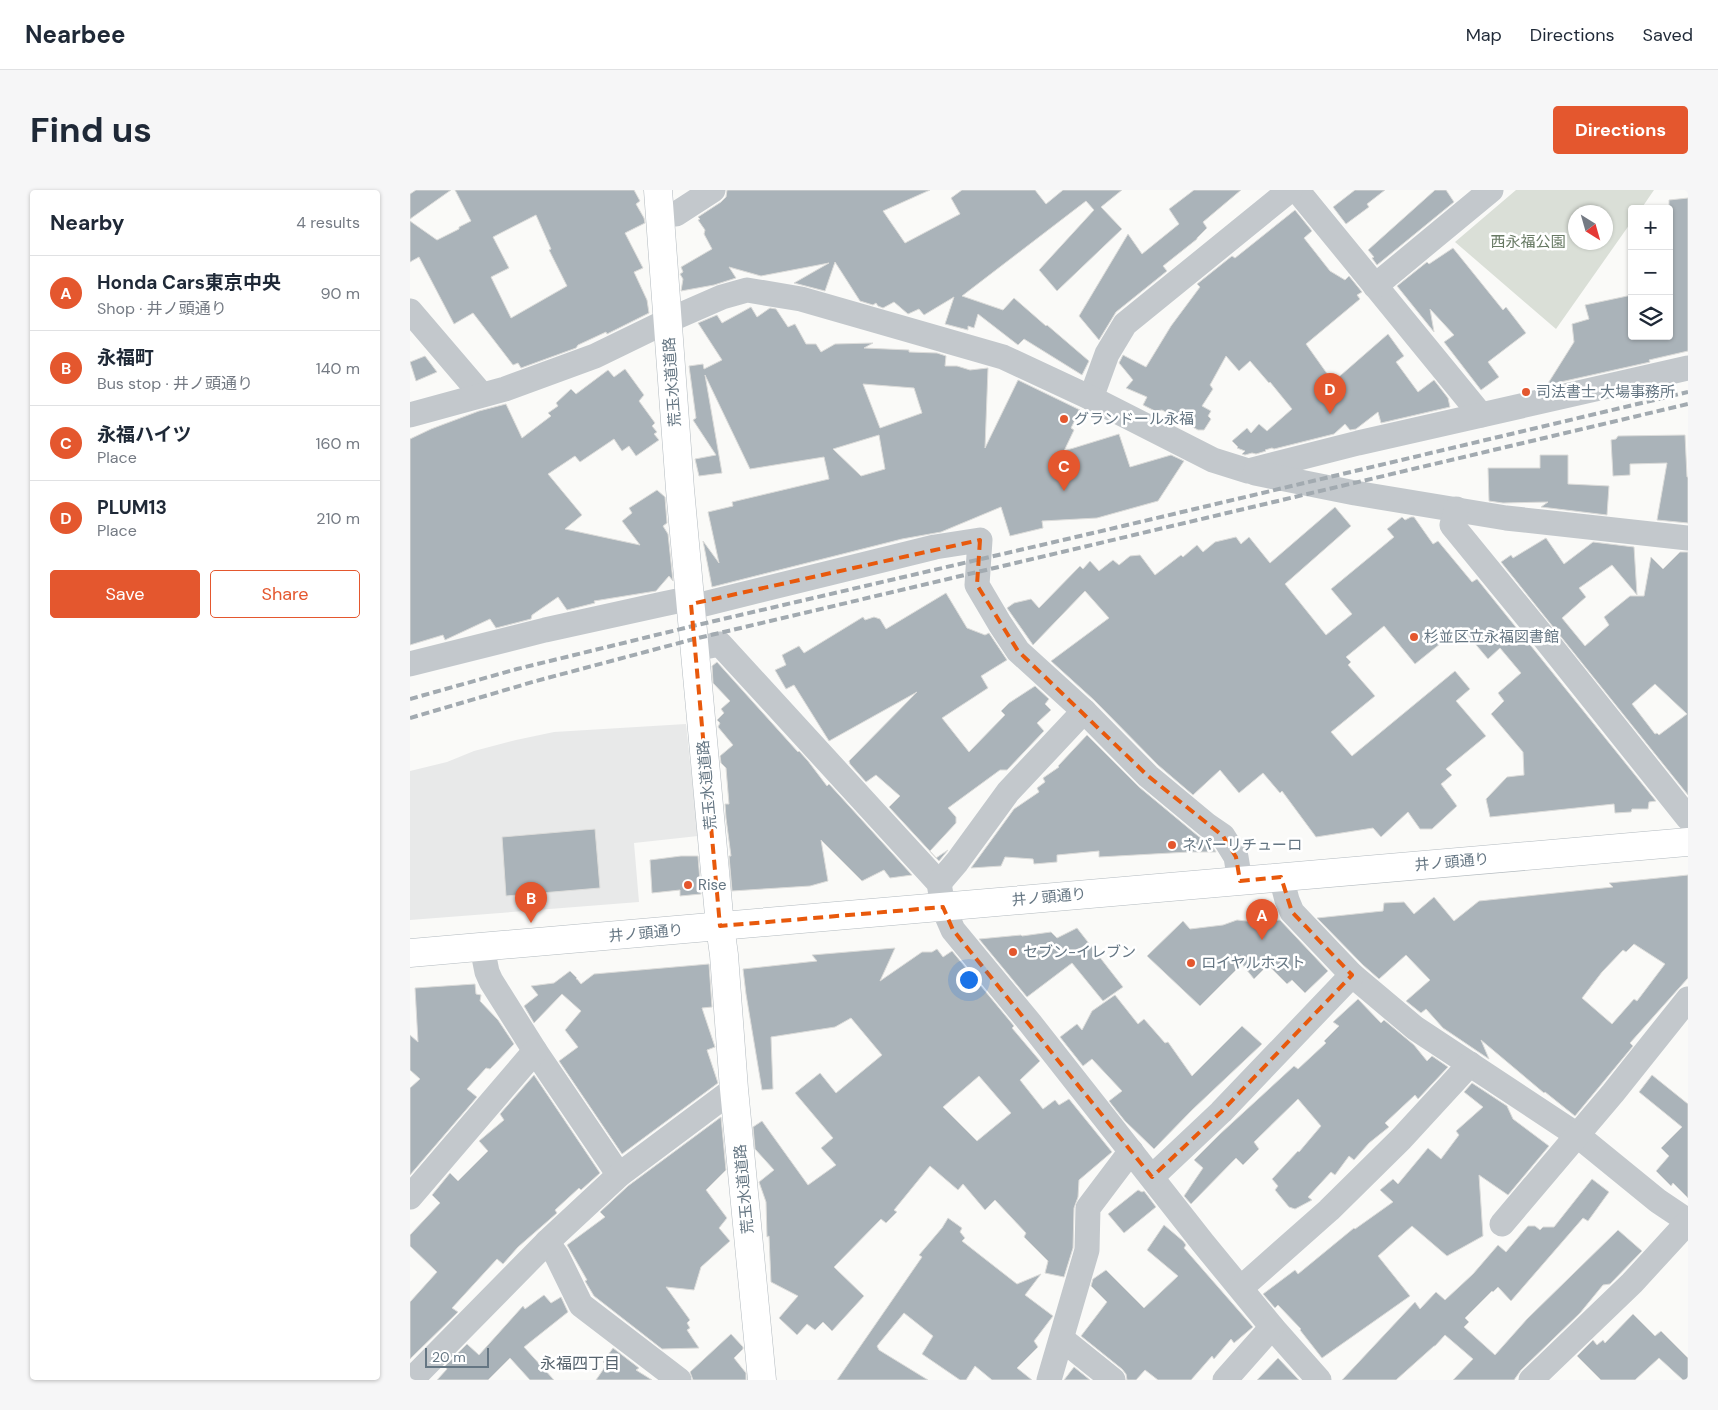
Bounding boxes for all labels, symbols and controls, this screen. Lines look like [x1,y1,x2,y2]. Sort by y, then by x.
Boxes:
text: Nearbee [25,19,125,50]
text: Map [1466,23,1502,47]
text: Directions [1530,23,1615,47]
text: Saved [1643,23,1693,47]
button: Directions [1553,106,1688,154]
text: Find us [30,107,152,153]
north arrow [1568,205,1613,250]
map controls [1628,205,1673,340]
button: + [1628,205,1673,250]
text: Nearby [50,209,124,237]
text: 4 results [296,212,360,233]
park label: 西永福公園 [1490,232,1566,252]
button: − [1628,250,1673,295]
text: Honda Cars東京中央 [97,270,281,295]
text: A [60,283,72,304]
text: 90 m [320,283,360,304]
button: layers [1628,295,1673,340]
text: Shop · 井ノ頭通り [97,298,227,319]
street label: 荒玉水道道路 [659,336,685,428]
text: 永福町 [97,345,154,370]
text: B [61,358,71,379]
text: 140 m [316,358,360,379]
text: Bus stop · 井ノ頭通り [97,373,253,394]
pin: D [1314,373,1346,414]
place label: 司法書士 大場事務所 [1536,382,1675,402]
marker: 司法書士 大場事務所 [1520,386,1532,398]
place label: グランドール永福 [1074,409,1194,429]
marker: グランドール永福 [1058,413,1070,425]
text: 永福ハイツ [97,422,192,447]
text: C [60,433,72,454]
text: 160 m [316,433,360,454]
text: Place [97,447,137,468]
pin: C [1048,450,1080,491]
text: PLUM13 [97,495,167,520]
text: D [60,508,72,529]
text: 210 m [316,508,360,529]
text: Place [97,520,137,541]
button: Save [50,570,200,618]
button: Share [210,570,360,618]
place label: 杉並区立永福図書館 [1424,627,1559,647]
marker: 杉並区立永福図書館 [1408,631,1420,643]
street label: 荒玉水道道路 [693,739,721,831]
place label: ネパーリチューロ [1182,835,1302,855]
marker: ネパーリチューロ [1166,839,1178,851]
street label: 井ノ頭通り [1414,849,1490,875]
place label: Rise [698,875,727,895]
marker: Rise [682,879,694,891]
pin: B [515,882,547,923]
street label: 井ノ頭通り [1011,884,1087,910]
pin: A [1246,899,1278,940]
street label: 井ノ頭通り [608,920,684,946]
place label: セブン-イレブン [1023,942,1136,962]
marker: セブン-イレブン [1007,946,1019,958]
place label: ロイヤルホスト [1201,953,1306,973]
marker: ロイヤルホスト [1185,957,1197,969]
your location [956,967,982,993]
street label: 荒玉水道道路 [730,1143,758,1235]
scale bar [425,1345,489,1368]
text: 20 m [432,1348,466,1366]
district label: 永福四丁目 [540,1353,620,1374]

